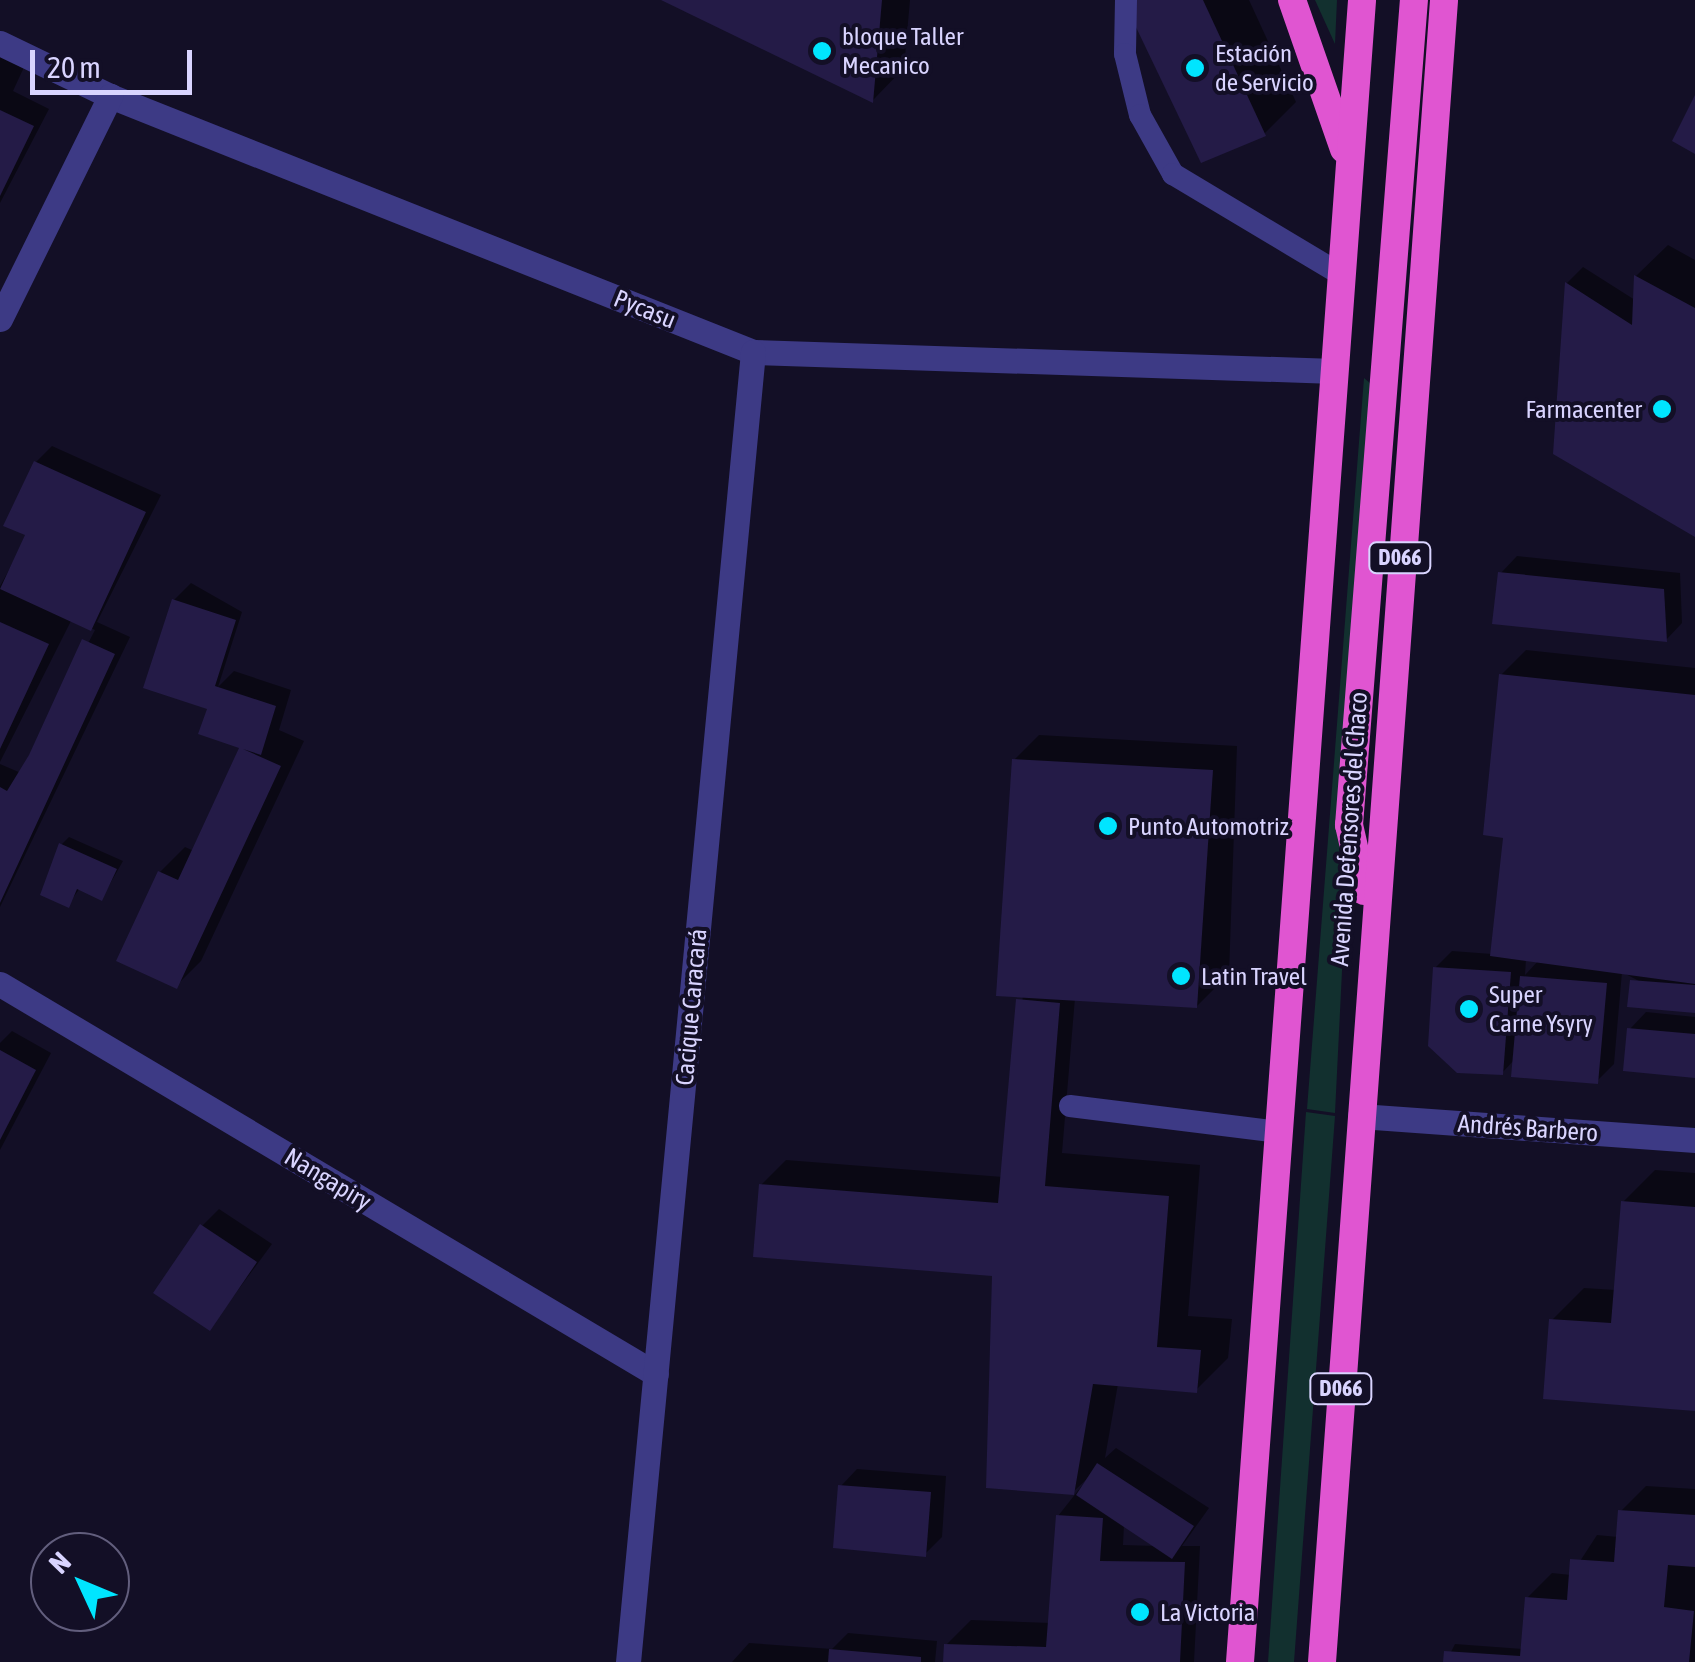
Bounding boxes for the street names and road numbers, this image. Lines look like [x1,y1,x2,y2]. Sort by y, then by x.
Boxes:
street label: Pycasu [610,283,680,335]
road number: D066 [1368,541,1432,575]
street label: Avenida Defensores del Chaco [1324,691,1374,967]
street label: Cacique Caracará [669,927,713,1087]
street label: Andrés Barbero [1457,1108,1599,1148]
street label: Nangapiry [279,1142,377,1216]
road number: D066 [1308,1372,1374,1406]

